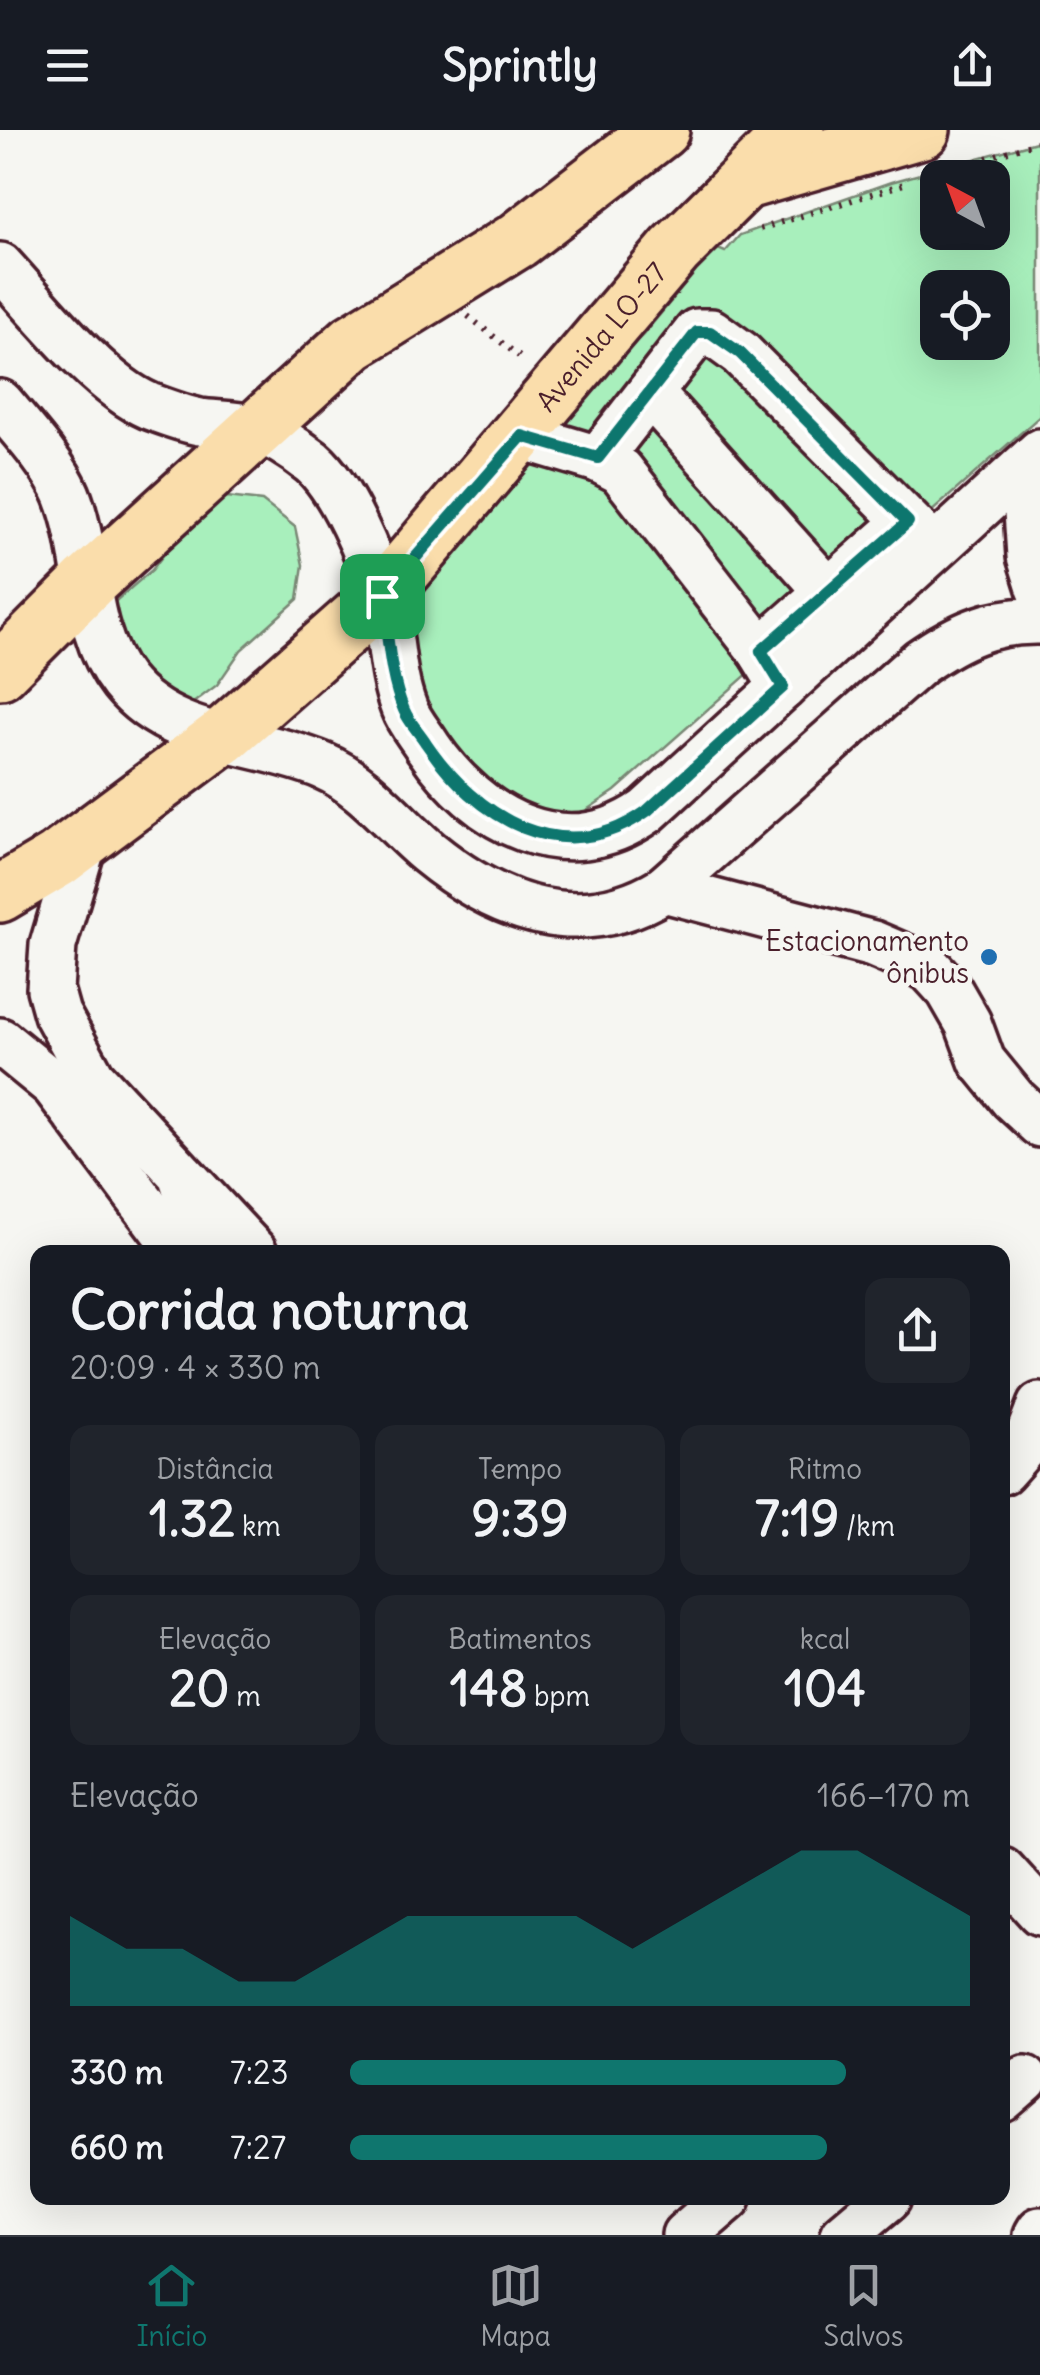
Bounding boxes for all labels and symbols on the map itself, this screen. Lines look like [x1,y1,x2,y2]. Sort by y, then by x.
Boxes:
north arrow [920,160,1010,250]
street label: Avenida LO-27 [528,255,675,419]
pin [340,554,425,639]
place label: Estacionamento ônibus [765,923,969,991]
marker: Estacionamento ônibus [978,946,1000,968]

